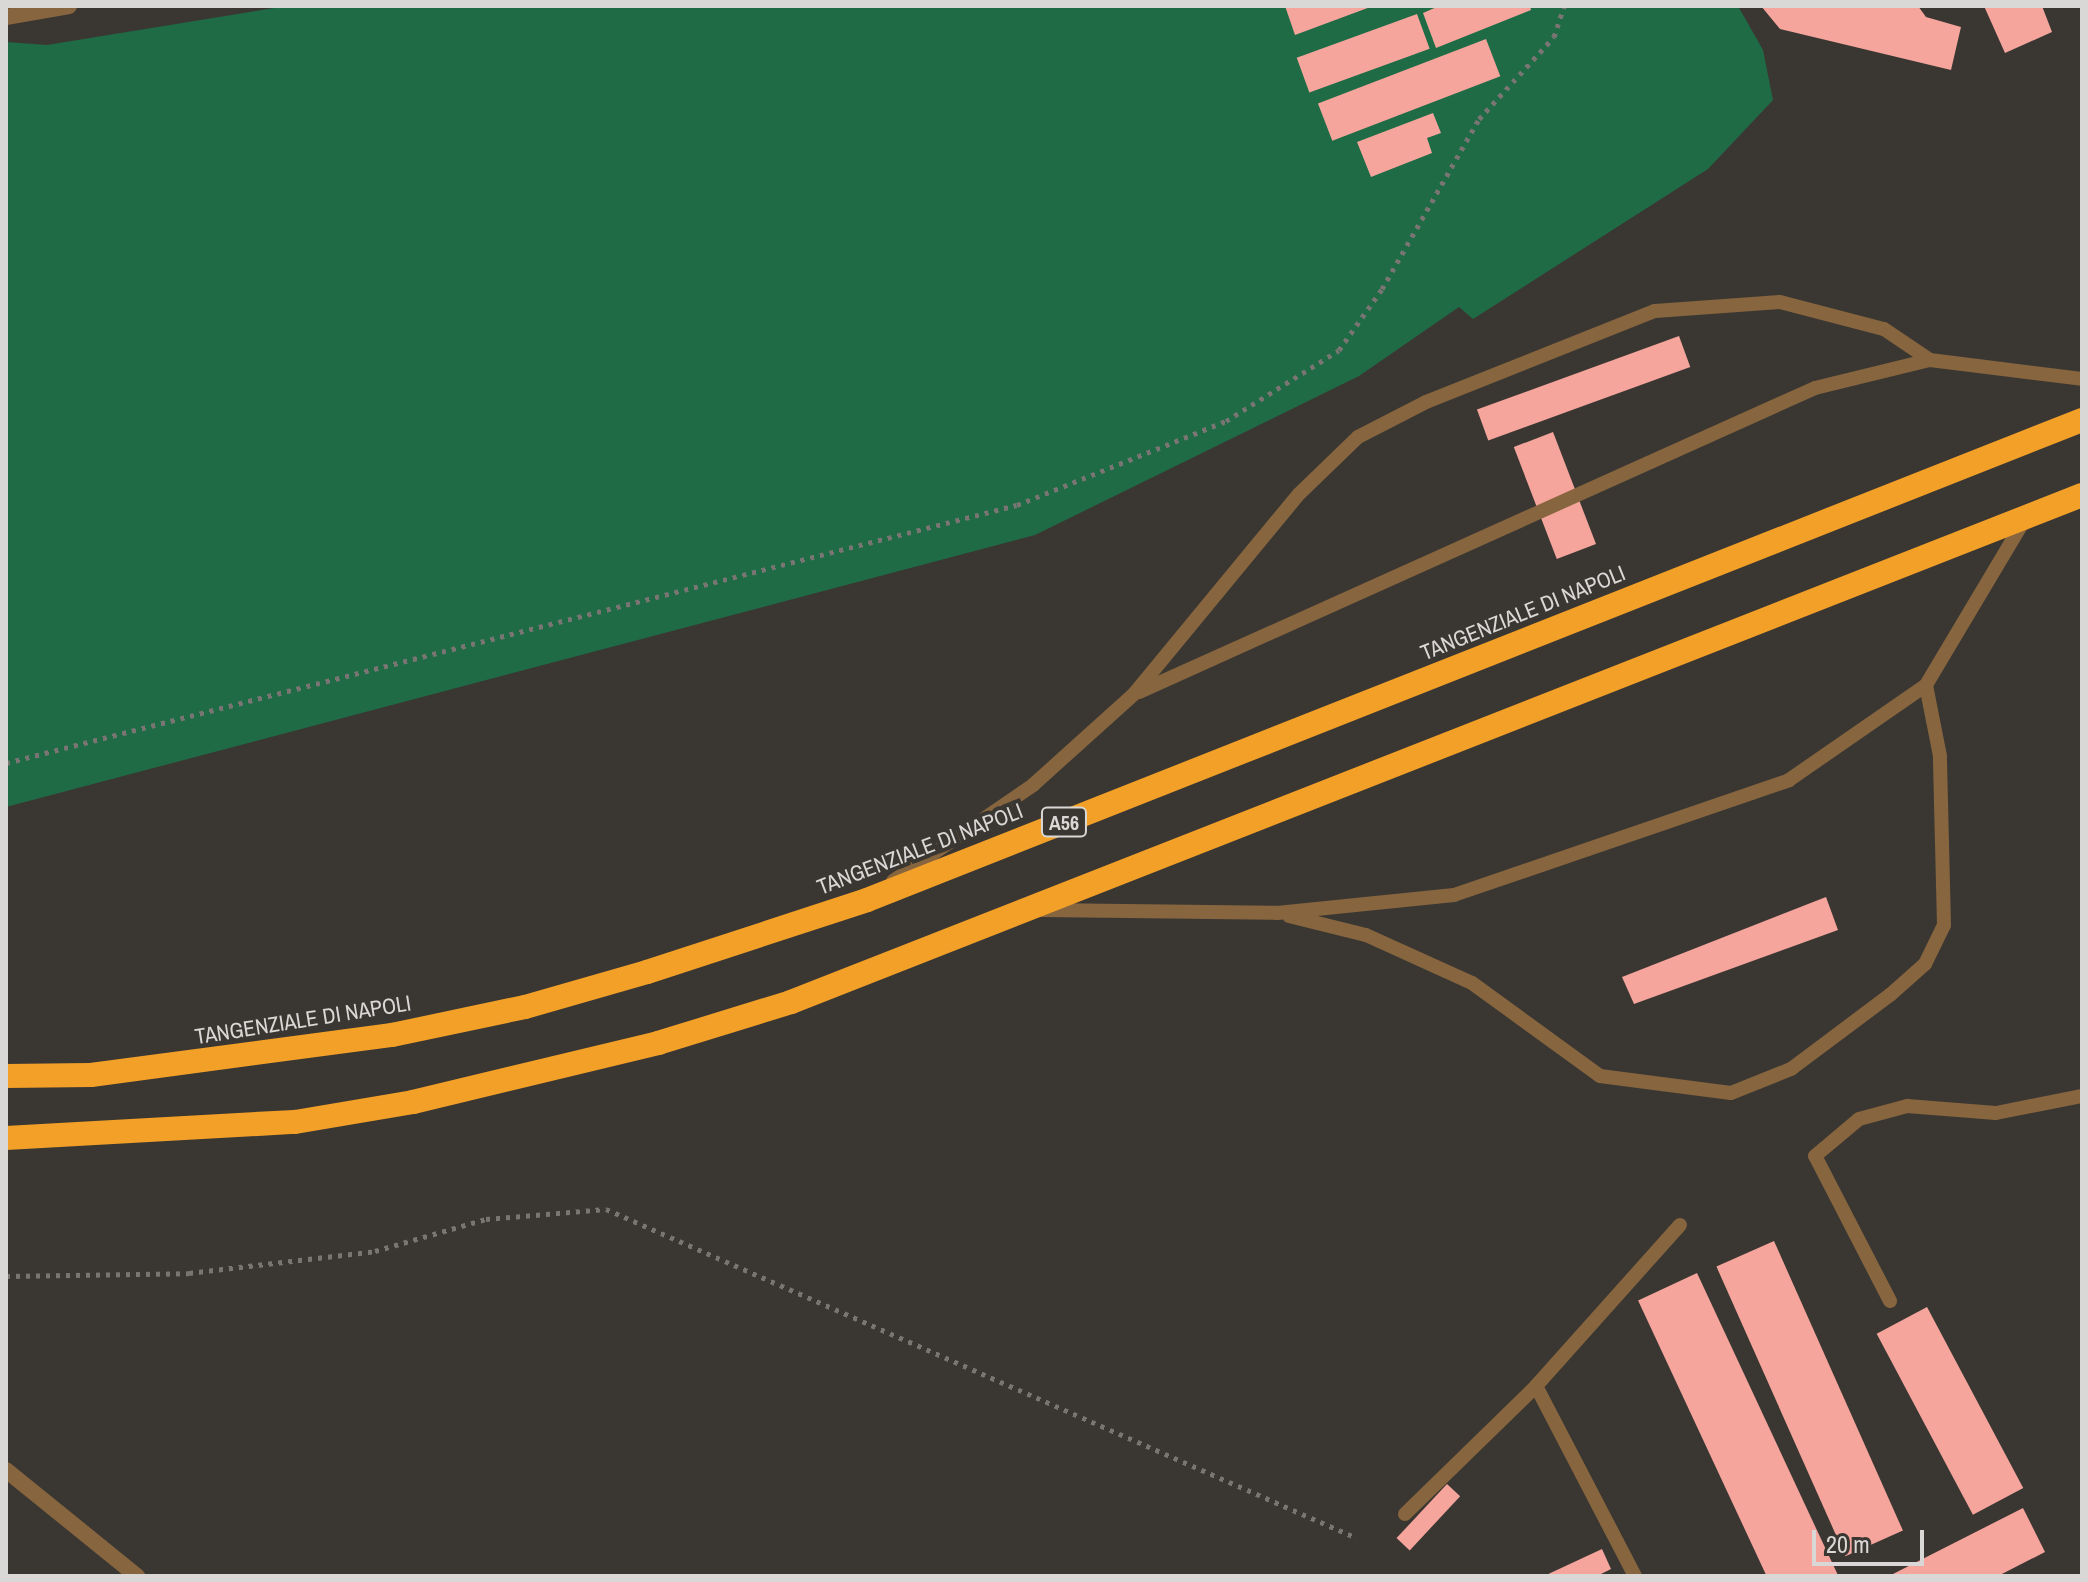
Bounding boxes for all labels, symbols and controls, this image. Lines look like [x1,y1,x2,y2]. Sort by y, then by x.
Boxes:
street label: TANGENZIALE DI NAPOLI [1417,560,1629,666]
street label: TANGENZIALE DI NAPOLI [813,798,1027,900]
road number: A56 [1040,806,1088,838]
street label: TANGENZIALE DI NAPOLI [193,990,413,1050]
scale bar [1816,1514,1928,1564]
text: 20 m [1826,1528,1870,1560]

